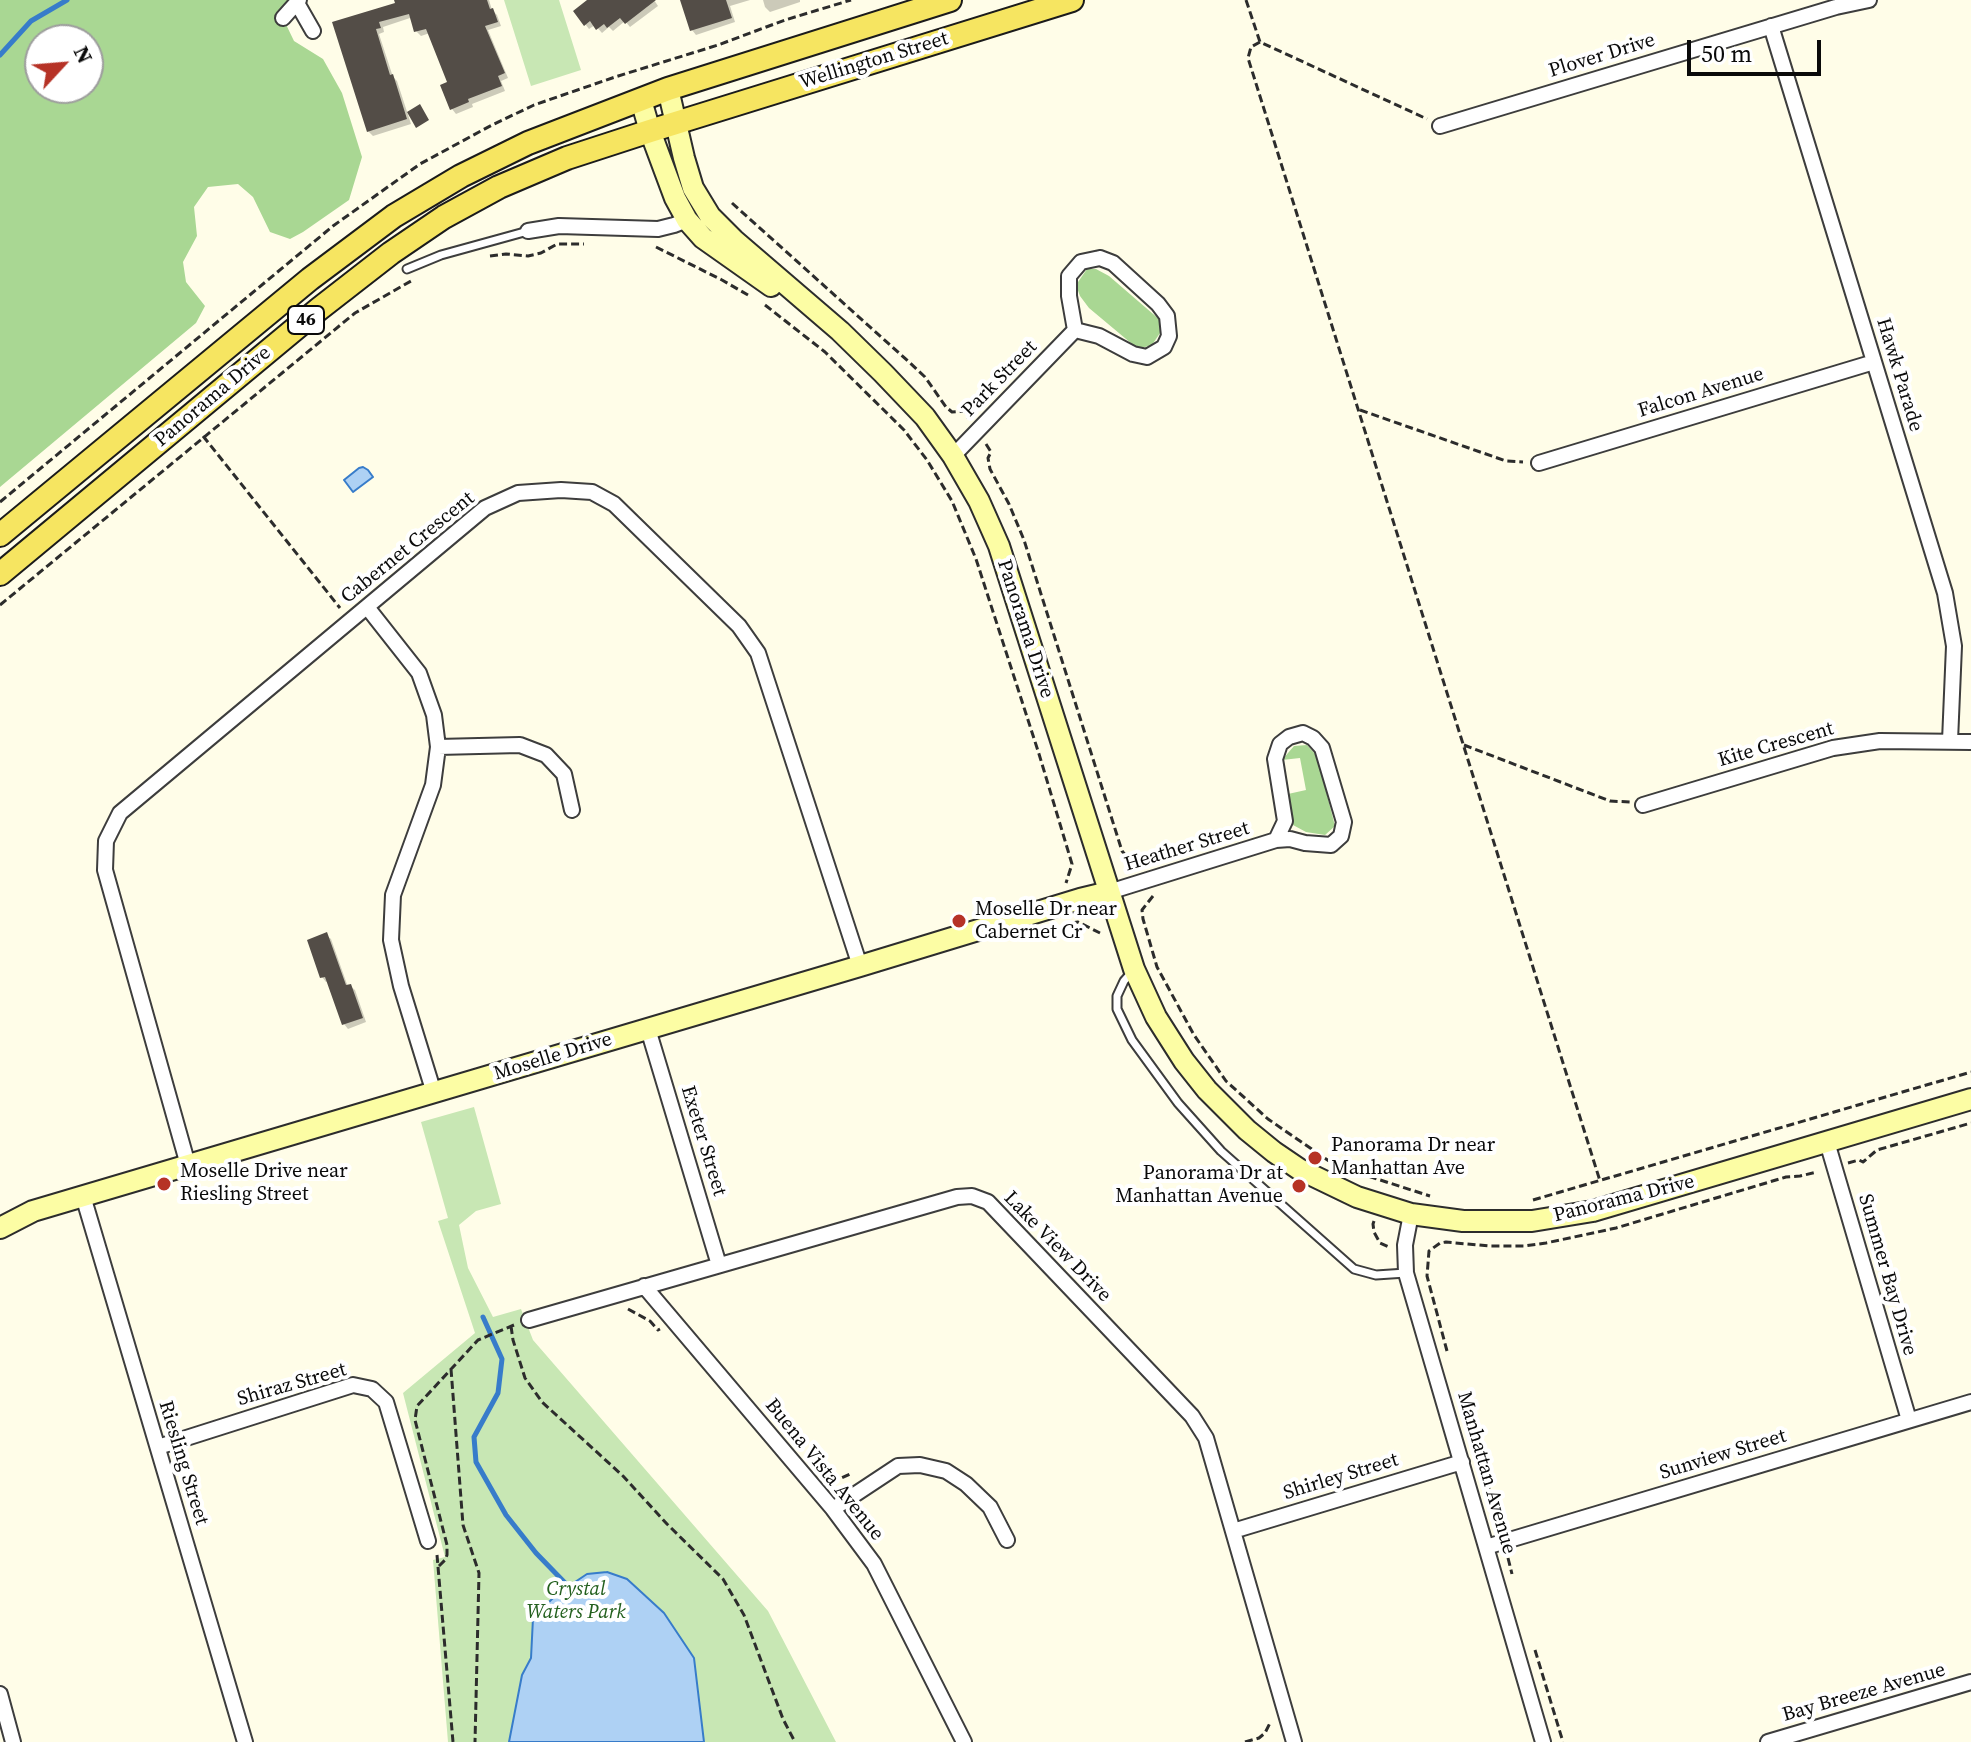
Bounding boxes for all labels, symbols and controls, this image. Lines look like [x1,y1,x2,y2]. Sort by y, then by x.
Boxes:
north arrow [24,24,104,104]
scale bar [1691,24,1825,74]
street label: Wellington Street [797,27,951,95]
street label: Plover Drive [1546,28,1658,84]
text: 50 m [1701,37,1752,70]
text: N [67,41,101,68]
road number: 46 [288,306,324,334]
street label: Hawk Parade [1870,315,1928,435]
street label: Park Street [958,336,1042,422]
street label: Panorama Drive [150,341,276,453]
street label: Falcon Avenue [1635,363,1767,423]
street label: Cabernet Crescent [336,487,480,609]
street label: Panorama Drive [991,557,1059,701]
street label: Kite Crescent [1716,717,1836,773]
street label: Heather Street [1122,817,1252,877]
place label: Moselle Dr near Cabernet Cr [975,898,1117,945]
marker: Moselle Dr near Cabernet Cr [950,912,968,930]
street label: Moselle Drive [491,1028,615,1086]
street label: Exeter Street [675,1083,731,1199]
place label: Panorama Dr near Manhattan Ave [1331,1134,1495,1181]
marker: Panorama Dr near Manhattan Ave [1306,1149,1324,1167]
place label: Moselle Drive near Riesling Street [180,1160,348,1207]
place label: Panorama Dr at Manhattan Avenue [1115,1162,1283,1209]
street label: Panorama Drive [1551,1170,1697,1228]
marker: Moselle Drive near Riesling Street [155,1175,173,1193]
marker: Panorama Dr at Manhattan Avenue [1290,1177,1308,1195]
street label: Lake View Drive [998,1187,1116,1307]
street label: Summer Bay Drive [1852,1192,1922,1358]
street label: Shiraz Street [235,1358,349,1412]
street label: Manhattan Avenue [1451,1389,1521,1557]
street label: Buena Vista Avenue [760,1394,888,1546]
street label: Riesling Street [153,1398,213,1528]
street label: Sunview Street [1657,1424,1789,1486]
street label: Shirley Street [1281,1448,1401,1506]
park label: Crystal Waters Park [526,1578,626,1625]
street label: Bay Breeze Avenue [1780,1658,1948,1728]

